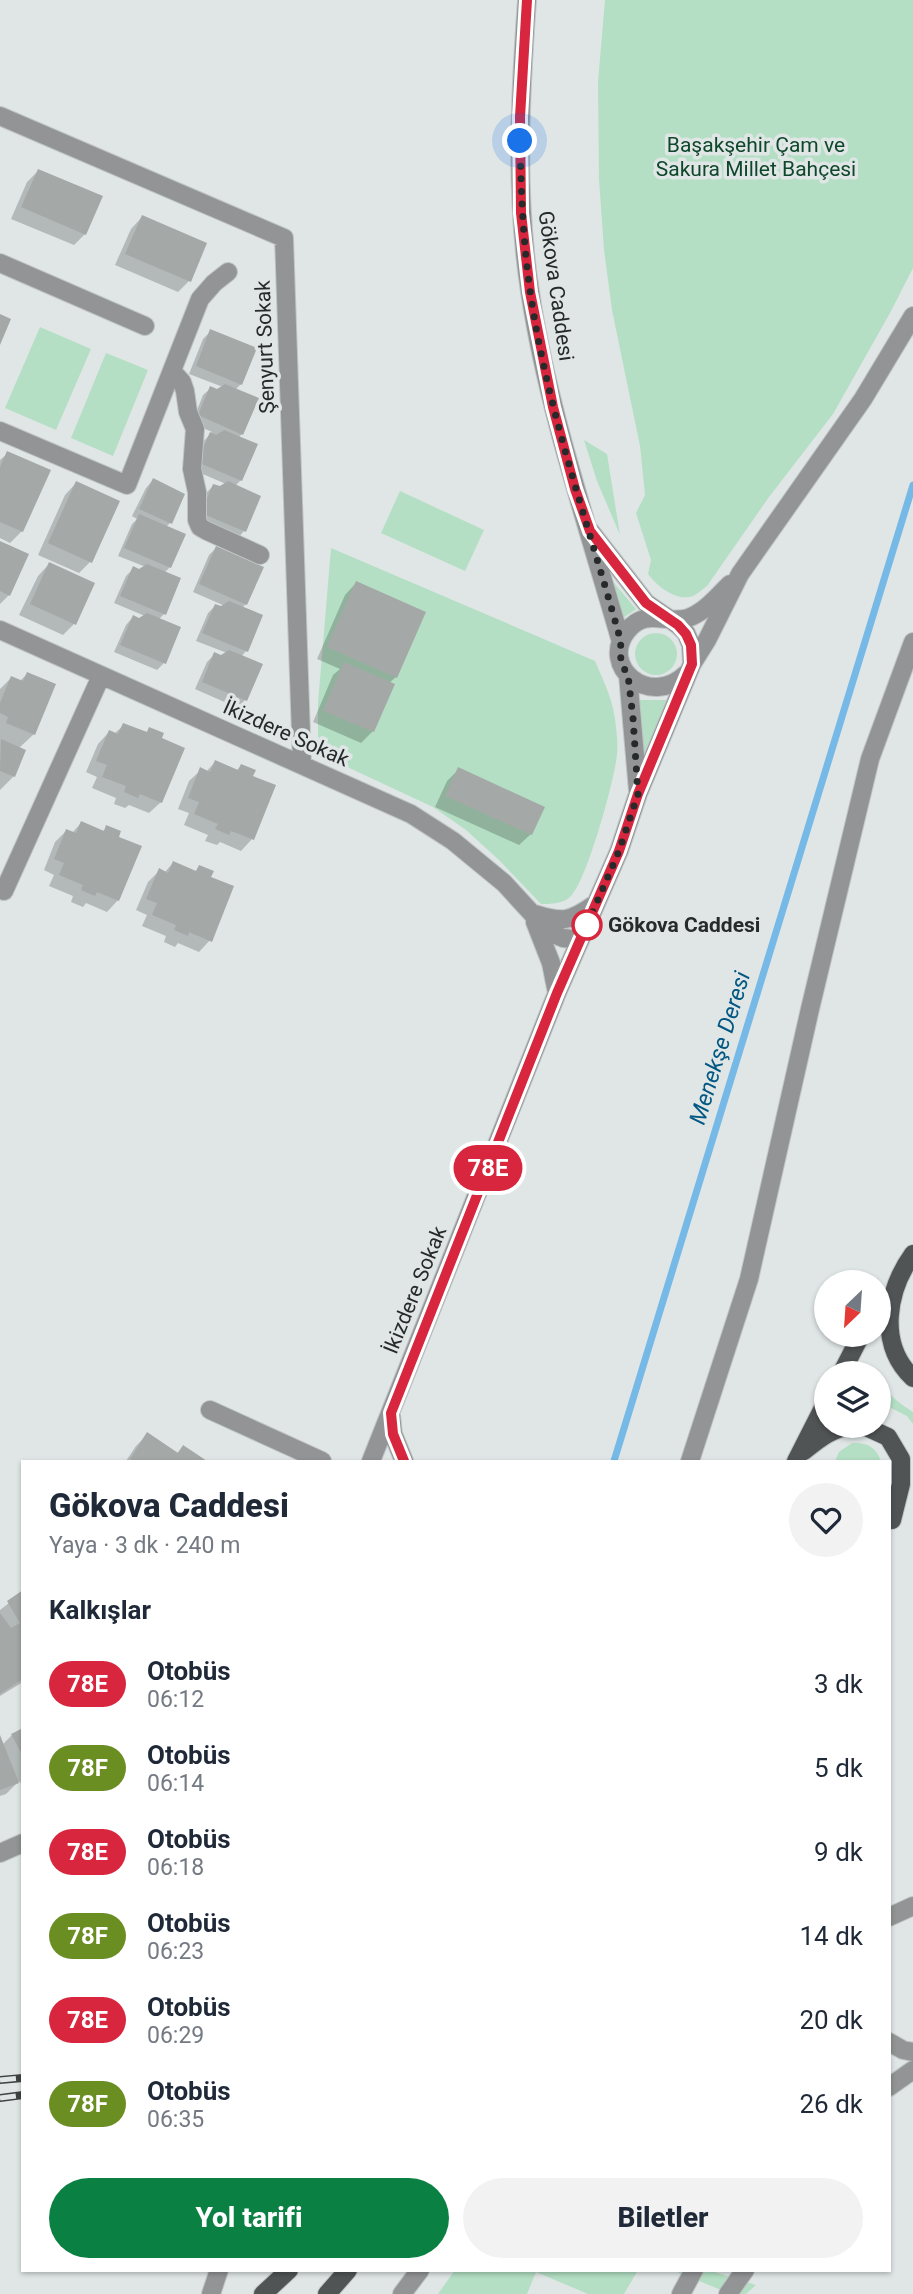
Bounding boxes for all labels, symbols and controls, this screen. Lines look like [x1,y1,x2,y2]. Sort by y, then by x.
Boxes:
your location [502,123,537,158]
park label: Başakşehir Çam ve Sakura Millet Bahçesi [656,133,856,181]
street label: Gökova Caddesi [534,209,578,363]
street label: Şenyurt Sokak [251,279,279,414]
street label: İkizdere Sokak [219,695,353,772]
marker: Gökova Caddesi [572,910,602,940]
place label: Gökova Caddesi [608,913,760,937]
water label: Menekşe Deresi [684,968,756,1128]
line badge: 78E [448,1145,528,1191]
text: 78E [467,1154,509,1182]
street label: İkizdere Sokak [379,1223,452,1357]
north arrow [814,1270,891,1348]
map controls [814,1270,891,1438]
button: layers [814,1361,891,1438]
button: heart [789,1483,863,1557]
text: Gökova Caddesi [49,1486,289,1525]
text: Yaya · 3 dk · 240 m [49,1532,240,1559]
text: Kalkışlar [49,1595,151,1625]
text: Otobüs [147,1656,231,1686]
text: 3 dk [814,1669,863,1699]
text: 78E [67,1670,108,1698]
text: 06:12 [147,1686,204,1713]
text: Otobüs [147,1740,231,1770]
text: 5 dk [814,1753,863,1783]
text: 78F [67,1754,108,1782]
text: 06:14 [147,1770,204,1797]
text: Otobüs [147,1824,231,1854]
text: 9 dk [814,1837,863,1867]
text: 78E [67,1838,108,1866]
text: 06:18 [147,1854,204,1881]
text: Otobüs [147,1908,231,1938]
text: 14 dk [799,1921,863,1951]
text: 78F [67,1922,108,1950]
text: 06:23 [147,1938,204,1965]
text: Otobüs [147,1992,231,2022]
text: 20 dk [799,2005,863,2035]
text: 78E [67,2006,108,2034]
text: 06:29 [147,2022,204,2049]
text: Otobüs [147,2076,231,2106]
text: 26 dk [799,2089,863,2119]
text: 78F [67,2090,108,2118]
text: 06:35 [147,2106,204,2133]
button: Yol tarifi [49,2178,449,2258]
button: Biletler [463,2178,863,2258]

